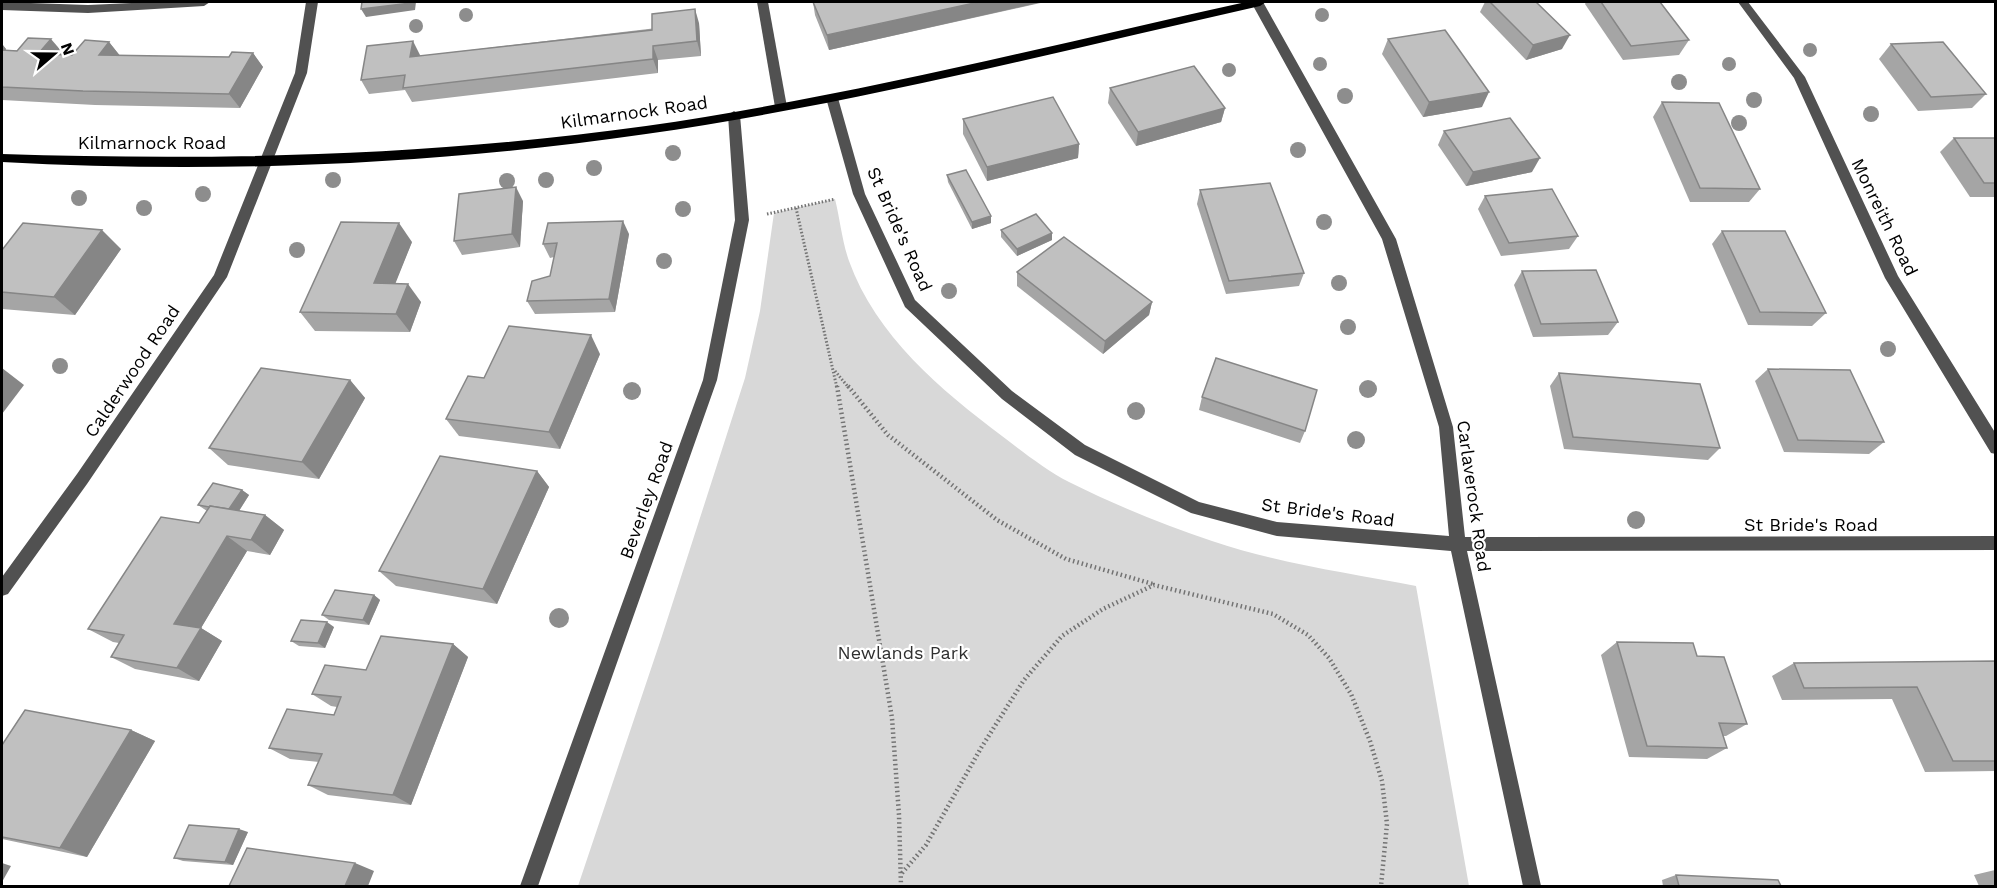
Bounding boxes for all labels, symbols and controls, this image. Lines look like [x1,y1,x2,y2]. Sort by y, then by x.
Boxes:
north arrow [24,24,84,84]
text: N [57,40,79,58]
street label: Kilmarnock Road [559,91,709,133]
street label: Kilmarnock Road [78,132,226,153]
street label: Monreith Road [1847,155,1923,279]
street label: St Bride's Road [863,164,937,294]
street label: Calderwood Road [80,301,184,441]
street label: Carlaverock Road [1453,419,1495,573]
street label: Beverley Road [615,438,677,562]
street label: St Bride's Road [1260,493,1396,531]
street label: St Bride's Road [1744,514,1878,535]
park label: Newlands Park [838,642,968,663]

